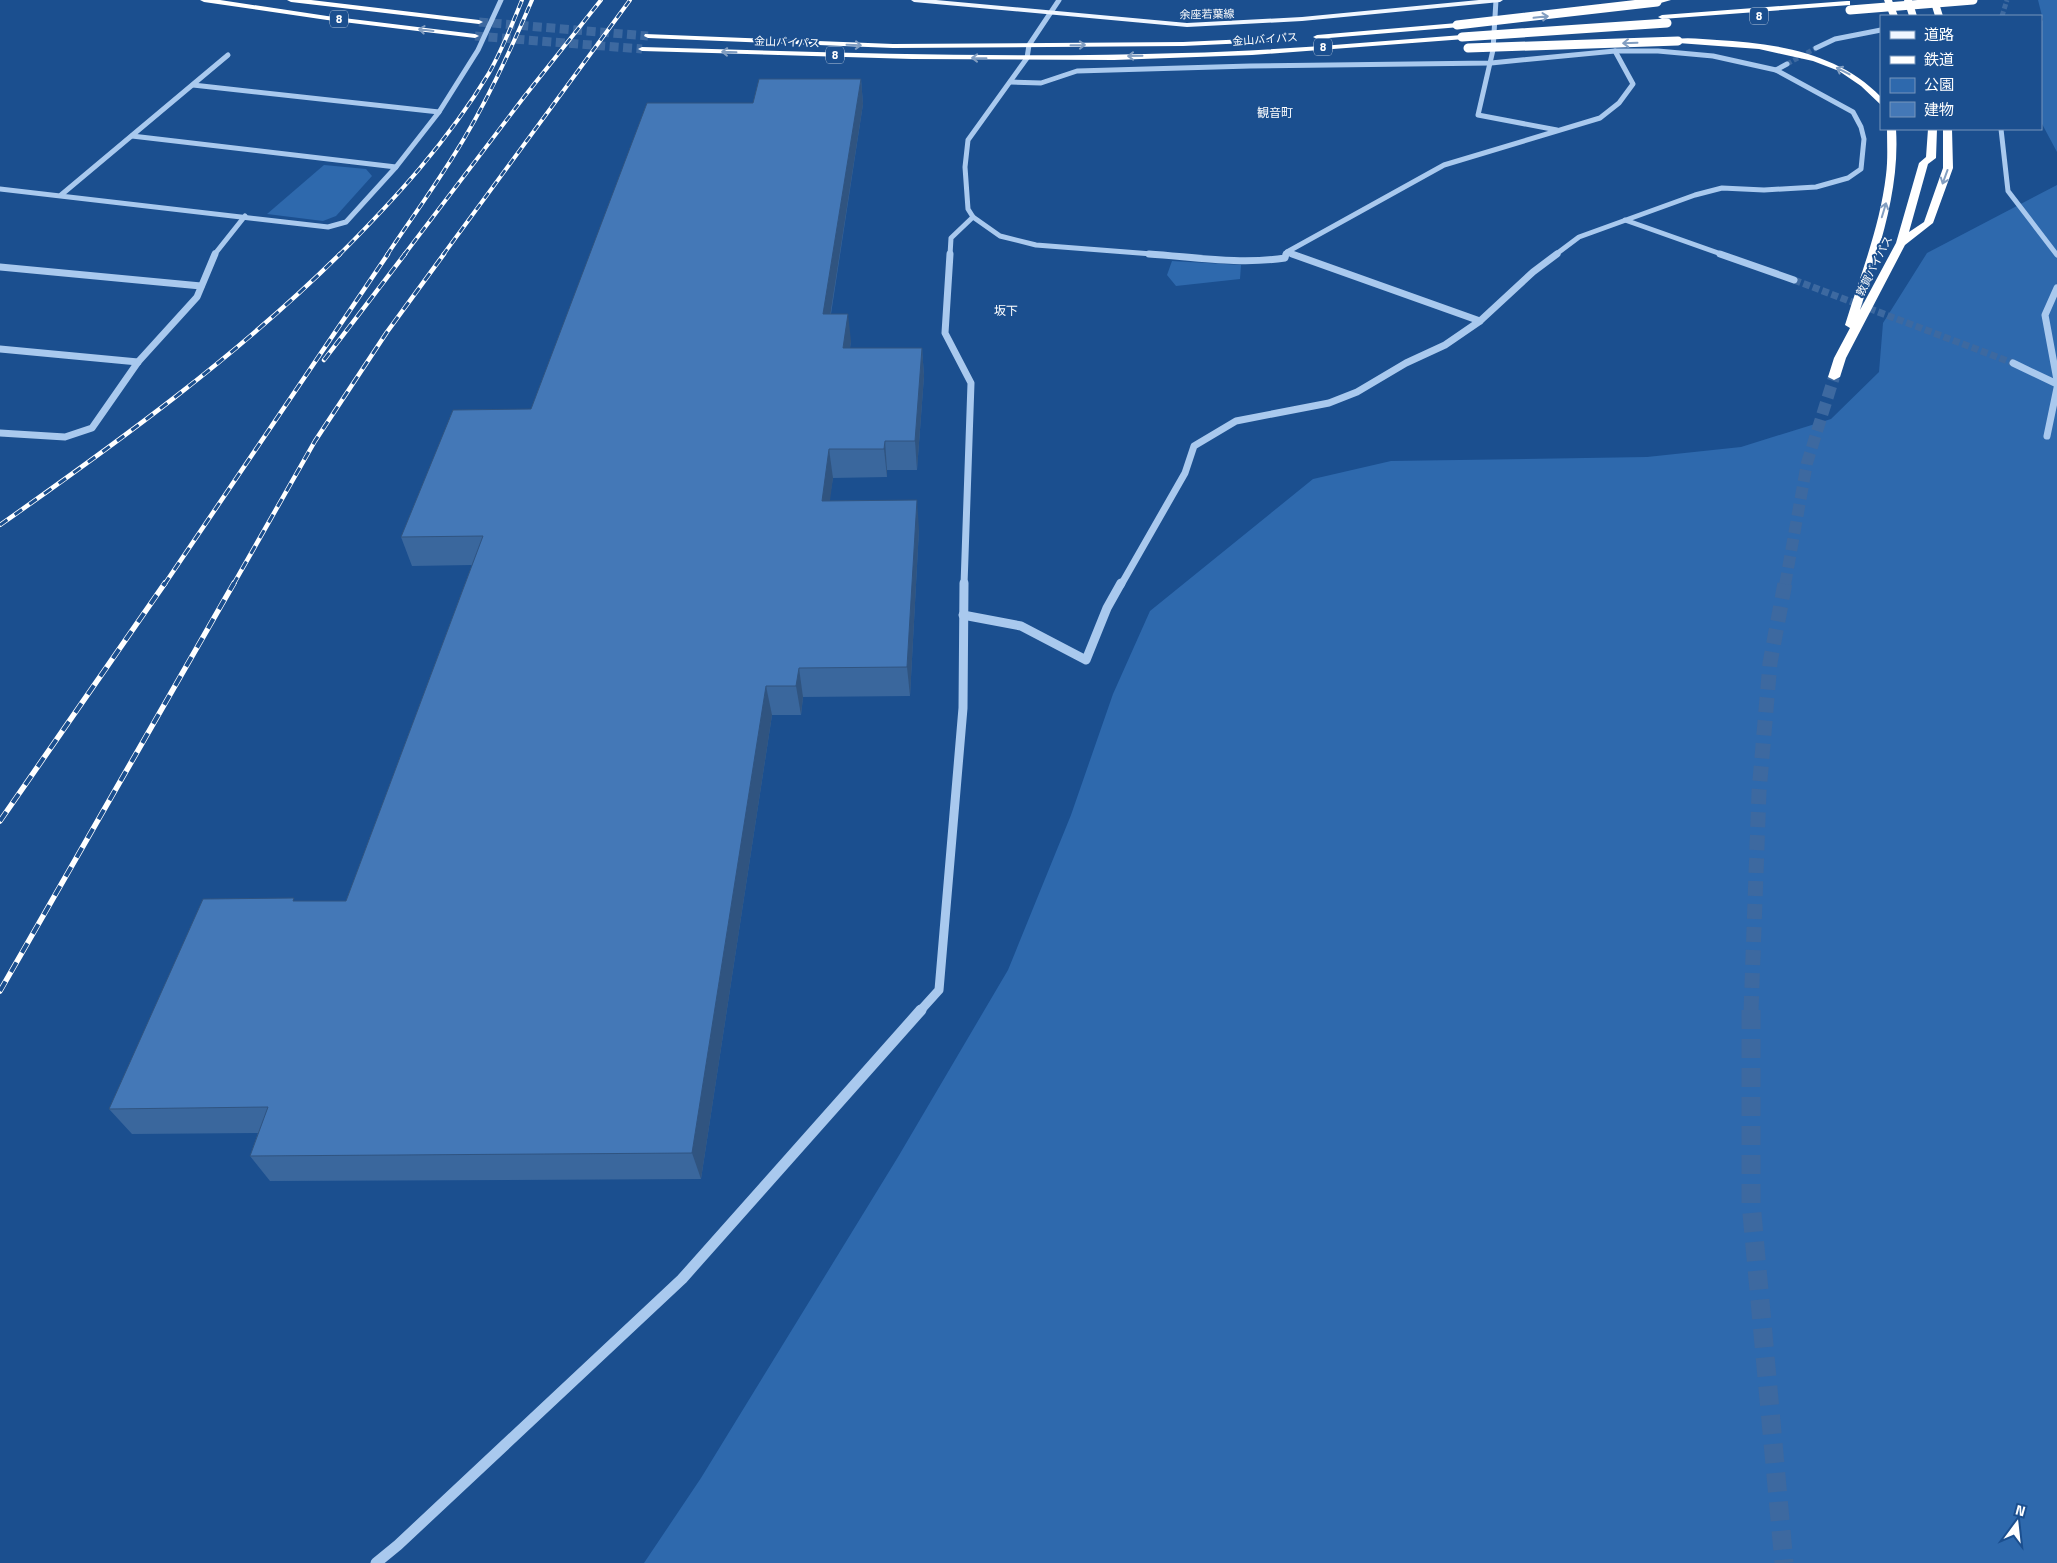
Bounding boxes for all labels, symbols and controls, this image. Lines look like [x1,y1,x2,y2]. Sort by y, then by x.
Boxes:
street label: 余座若葉線 [1179,6,1235,22]
road number: 8 [1750,8,1768,24]
road number: 8 [330,10,348,28]
one-way arrow [1532,12,1548,22]
legend [1880,15,2042,130]
text: 道路 [1924,23,1954,46]
one-way arrow [418,25,434,35]
street label: 金山バイパス [1232,29,1298,49]
street label: 金山バイパス [754,33,820,51]
road number: 8 [1314,38,1332,56]
one-way arrow [1622,38,1638,47]
one-way arrow [846,40,862,49]
one-way arrow [1070,40,1086,50]
road number: 8 [826,46,844,64]
one-way arrow [721,47,737,56]
text: 鉄道 [1924,48,1954,71]
one-way arrow [1127,51,1144,61]
one-way arrow [971,53,987,63]
one-way arrow [1836,66,1851,76]
text: 公園 [1924,73,1954,96]
text: 建物 [1924,98,1954,121]
district label: 観音町 [1257,103,1293,122]
one-way arrow [1939,169,1949,185]
one-way arrow [1879,203,1889,219]
street label: 敦賀バイパス [1852,233,1896,299]
district label: 坂下 [994,301,1018,320]
north arrow [1992,1498,2042,1548]
text: N [2013,1499,2028,1521]

